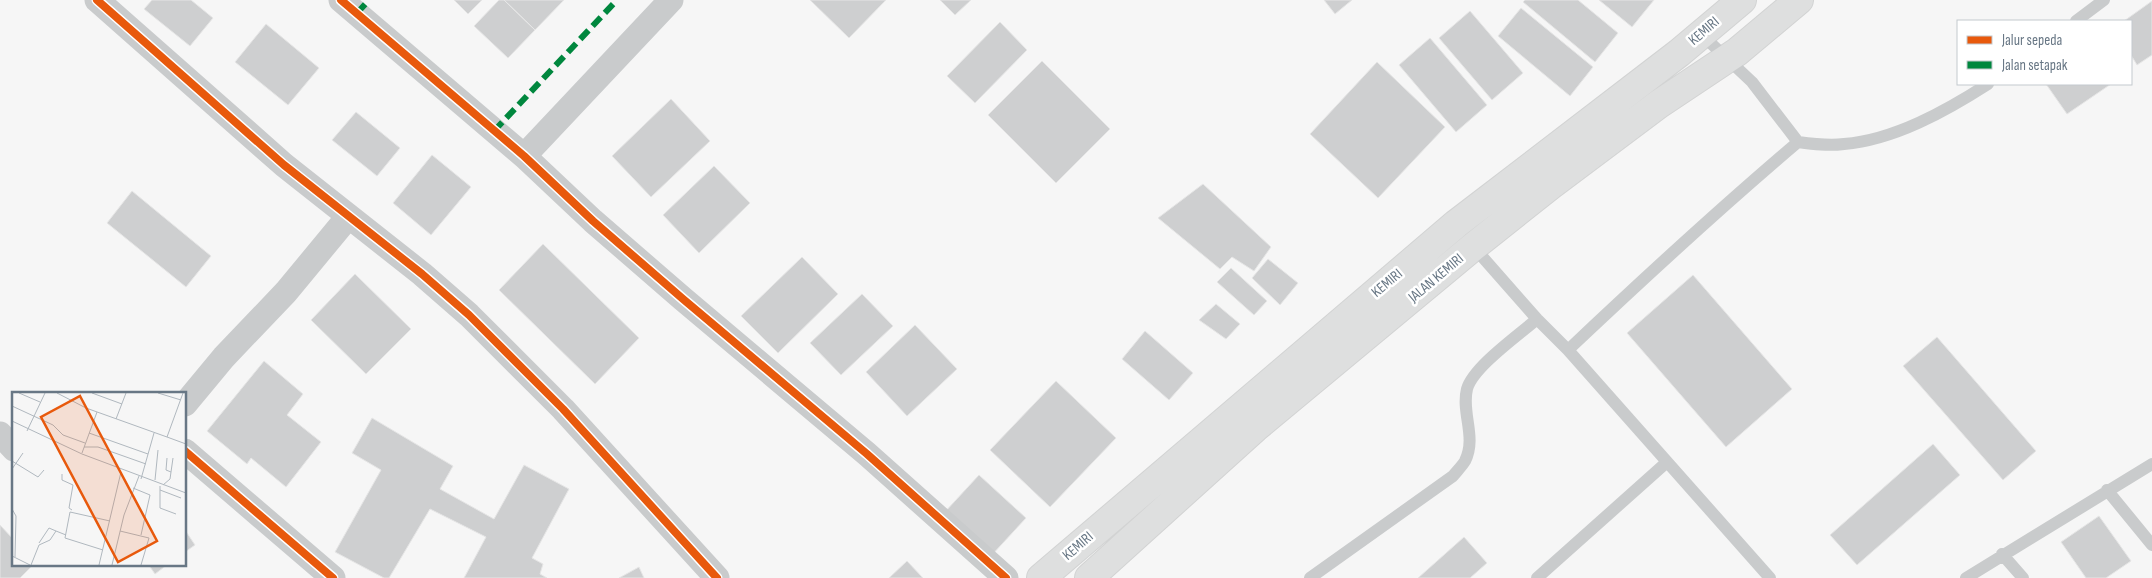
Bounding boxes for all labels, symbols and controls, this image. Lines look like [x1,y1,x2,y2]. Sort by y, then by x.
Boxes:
street label: KEMIRI [1685,12,1723,50]
legend [1957,20,2132,85]
text: Jalur sepeda [2001,31,2063,50]
text: Jalan setapak [2001,56,2068,75]
street label: JALAN KEMIRI [1404,249,1468,307]
street label: KEMIRI [1368,265,1406,301]
inset map [12,392,186,566]
street label: KEMIRI [1059,527,1097,565]

